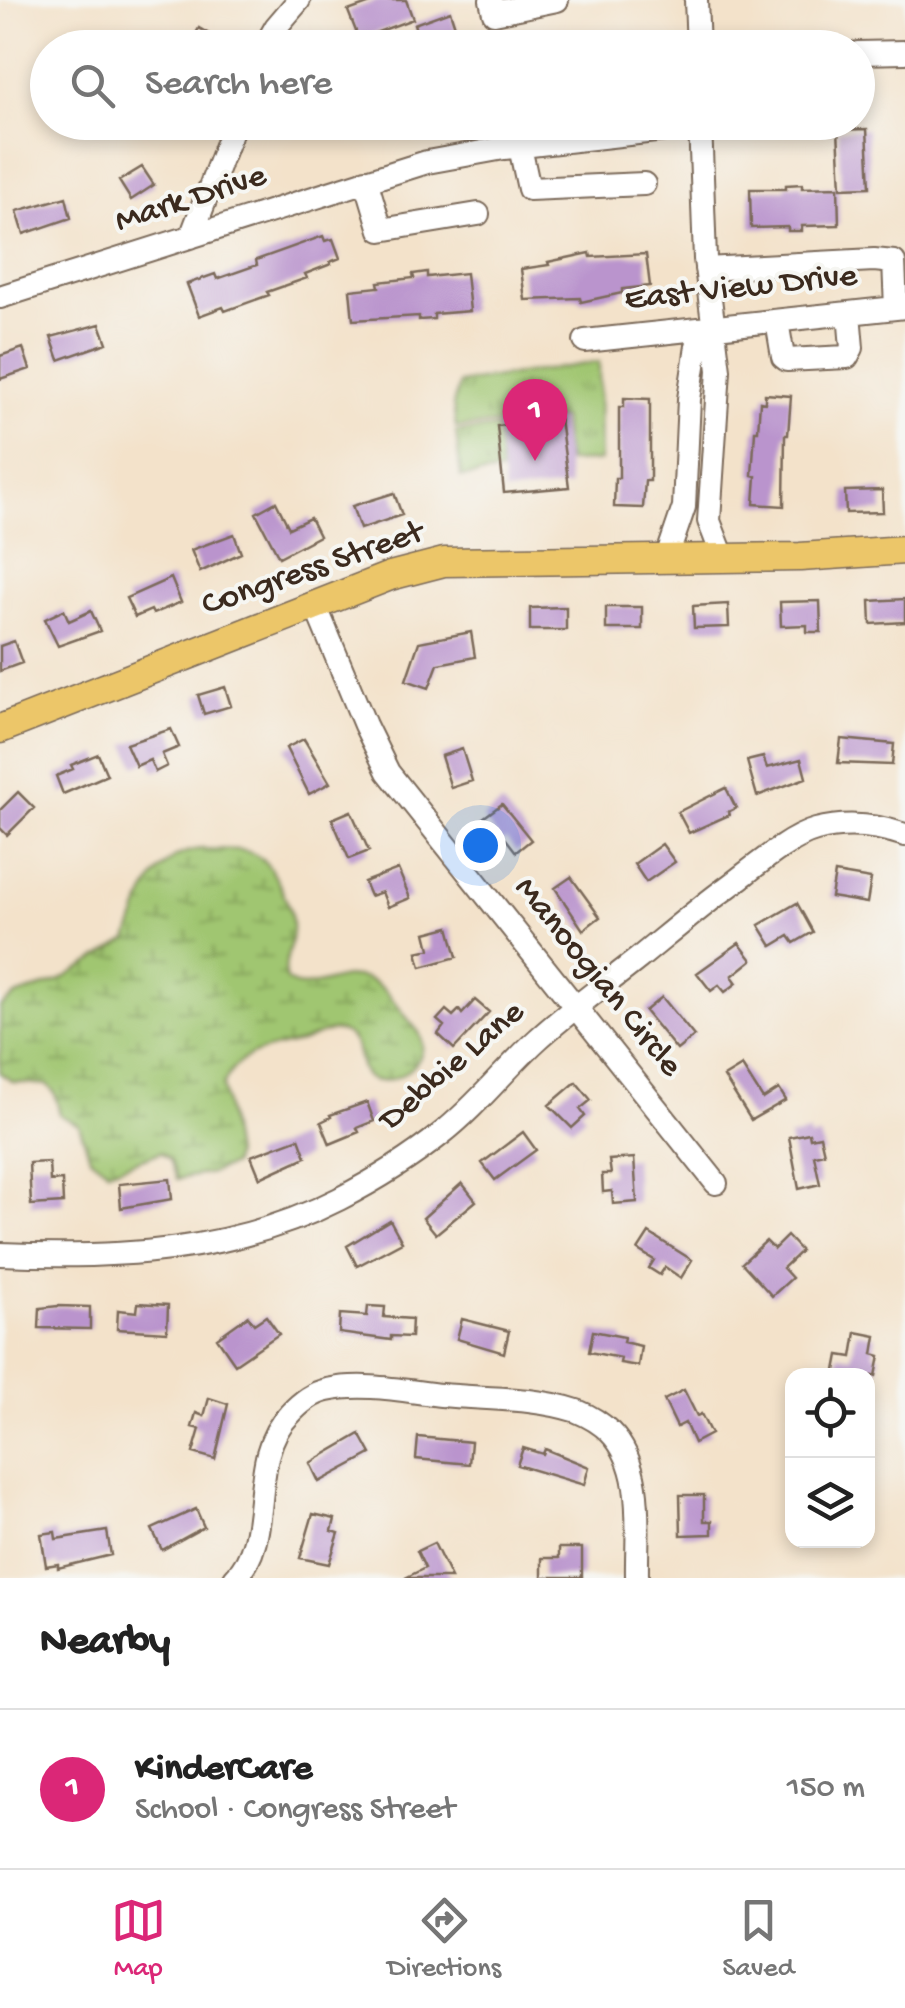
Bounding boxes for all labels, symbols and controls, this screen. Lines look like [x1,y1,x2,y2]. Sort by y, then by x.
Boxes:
search box [30,30,875,140]
icon: search [65,58,120,113]
text: Search here [145,63,332,107]
street label: Mark Drive [110,156,273,244]
street label: East View Drive [623,256,860,322]
pin: 1 [502,378,568,461]
street label: Congress Street [197,512,432,627]
your location [455,820,506,871]
street label: Manoogian Circle [504,870,691,1087]
street label: Debbie Lane [371,992,535,1142]
map controls [785,1368,875,1548]
button: locate [785,1368,875,1458]
button: layers [785,1458,875,1548]
text: Nearby [40,1619,170,1668]
text: KinderCare [135,1748,312,1792]
text: 1 [66,1770,79,1808]
text: 150 m [787,1770,865,1808]
text: School · Congress Street [135,1792,455,1830]
tab: Map [111,1893,166,1986]
tab: Directions [387,1893,501,1986]
tab: Saved [722,1893,794,1986]

